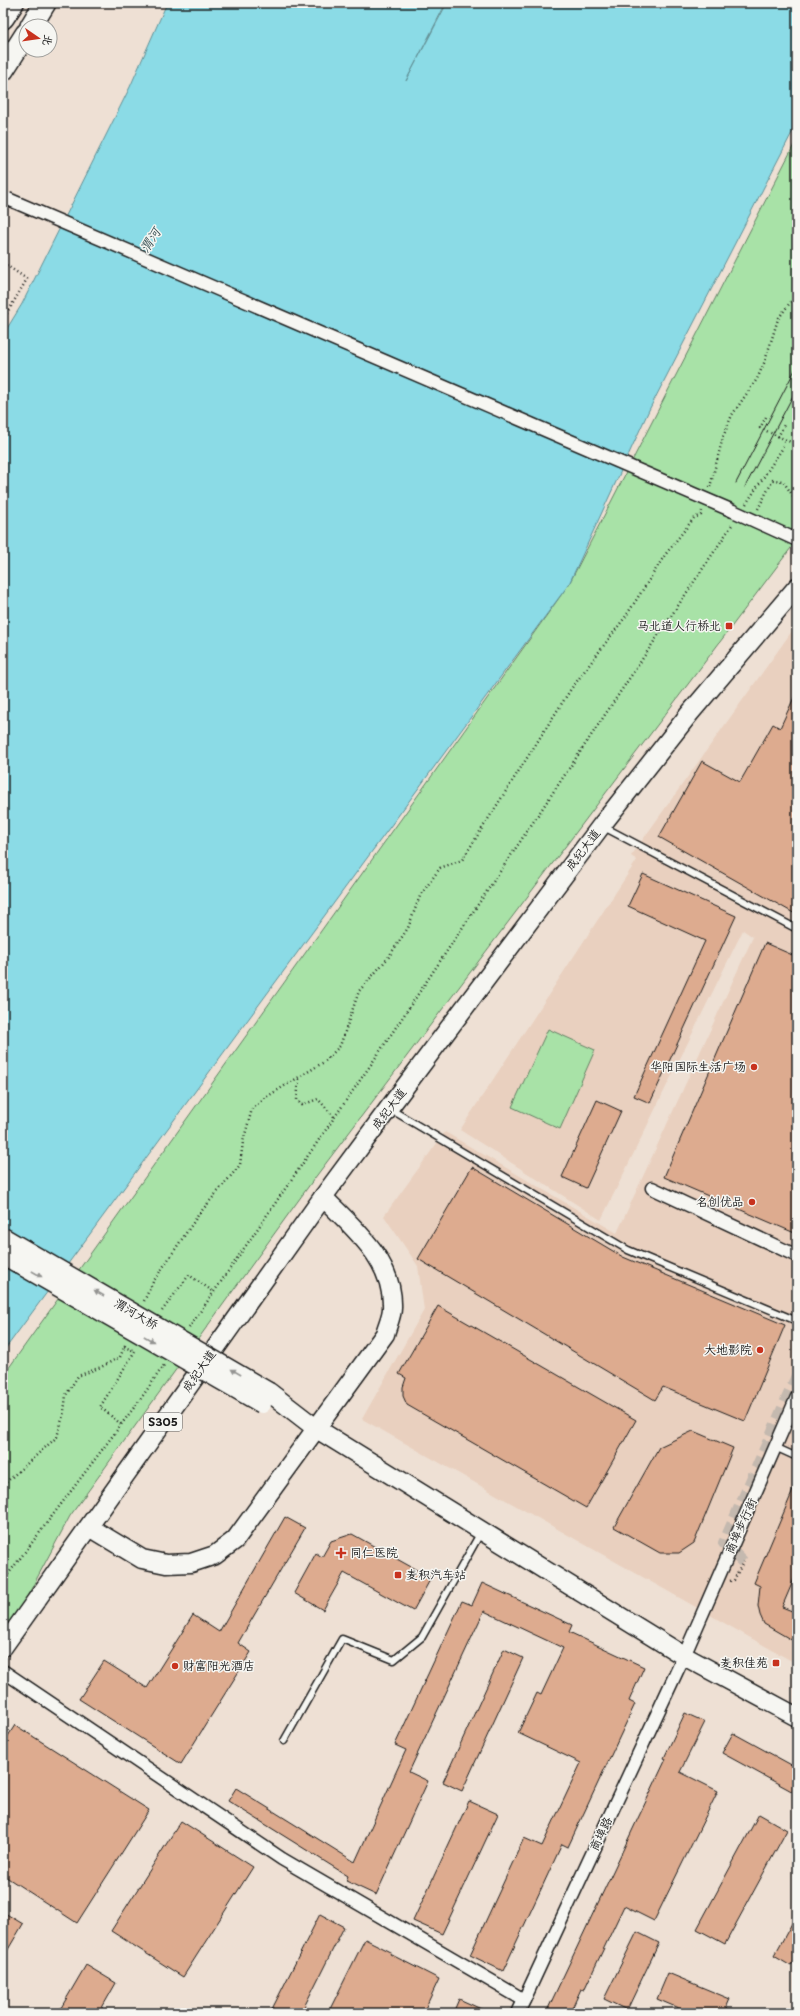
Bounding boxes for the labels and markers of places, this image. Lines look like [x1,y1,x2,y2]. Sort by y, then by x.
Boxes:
place label: 马北道人行桥北 [637,616,721,634]
marker: 马北道人行桥北 [724,621,734,631]
place label: 华阳国际生活广场 [650,1057,746,1075]
marker: 华阳国际生活广场 [749,1062,759,1072]
place label: 名创优品 [696,1192,744,1210]
marker: 名创优品 [747,1197,757,1207]
place label: 大地影院 [704,1340,752,1358]
marker: 大地影院 [755,1345,765,1355]
place label: 同仁医院 [350,1543,398,1561]
marker: 同仁医院 [335,1547,347,1559]
place label: 麦积汽车站 [406,1565,466,1583]
marker: 麦积汽车站 [393,1570,403,1580]
place label: 麦积佳苑 [720,1653,768,1671]
place label: 财富阳光酒店 [183,1656,255,1674]
marker: 麦积佳苑 [771,1658,781,1668]
marker: 财富阳光酒店 [170,1661,180,1671]

